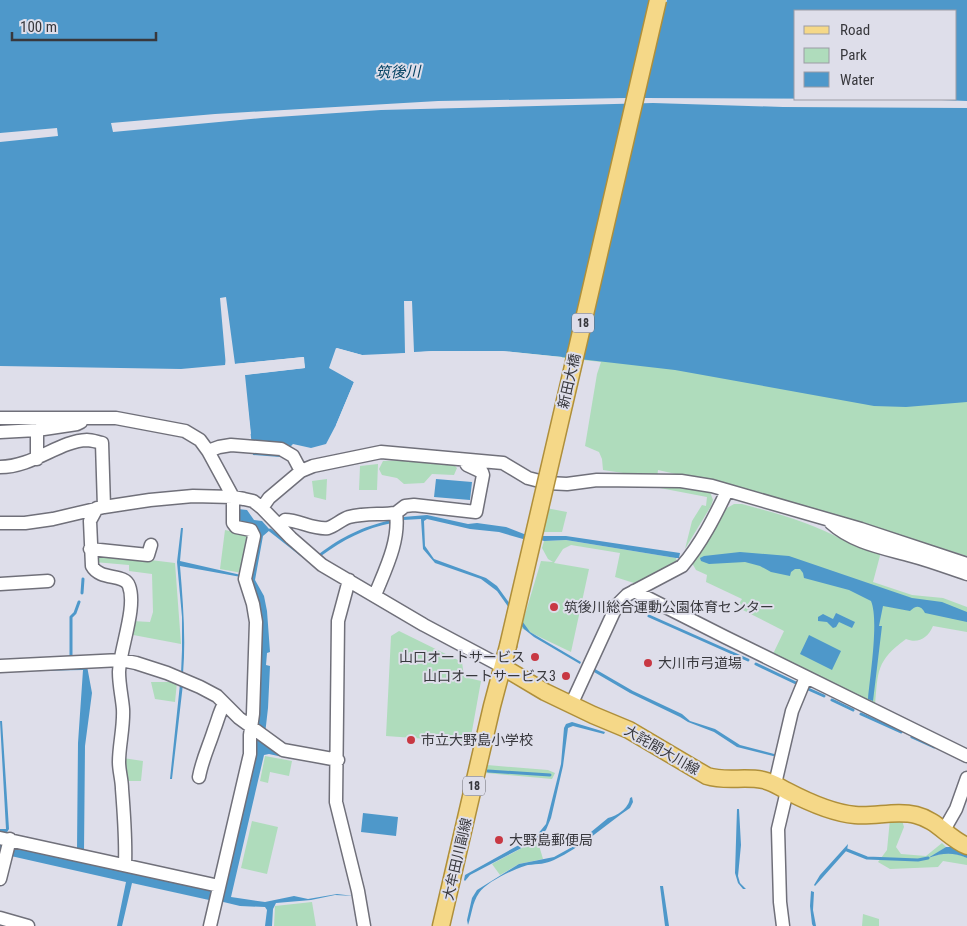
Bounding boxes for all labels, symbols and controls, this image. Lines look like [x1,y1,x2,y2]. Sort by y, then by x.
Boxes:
scale bar [12,10,156,42]
legend [794,10,957,100]
text: 100 m [20,18,57,36]
text: Road [840,21,870,39]
text: Park [840,46,867,64]
water label: 筑後川 [375,63,423,81]
text: Water [840,71,875,89]
road number: 18 [572,314,594,332]
street label: 新田大橋 [555,352,583,410]
place label: 筑後川総合運動公園体育センター [564,599,774,615]
marker: 筑後川総合運動公園体育センター [548,601,560,613]
place label: 山口オートサービス [399,649,525,665]
marker: 山口オートサービス [529,651,541,663]
place label: 大川市弓道場 [658,655,742,671]
marker: 大川市弓道場 [642,657,654,669]
place label: 山口オートサービス3 [423,668,556,684]
marker: 山口オートサービス3 [560,670,572,682]
street label: 大詫間大川線 [622,722,702,778]
place label: 市立大野島小学校 [421,732,533,748]
marker: 市立大野島小学校 [405,734,417,746]
road number: 18 [463,776,485,796]
street label: 大牟田川副線 [440,816,474,902]
place label: 大野島郵便局 [509,832,593,848]
marker: 大野島郵便局 [493,834,505,846]

